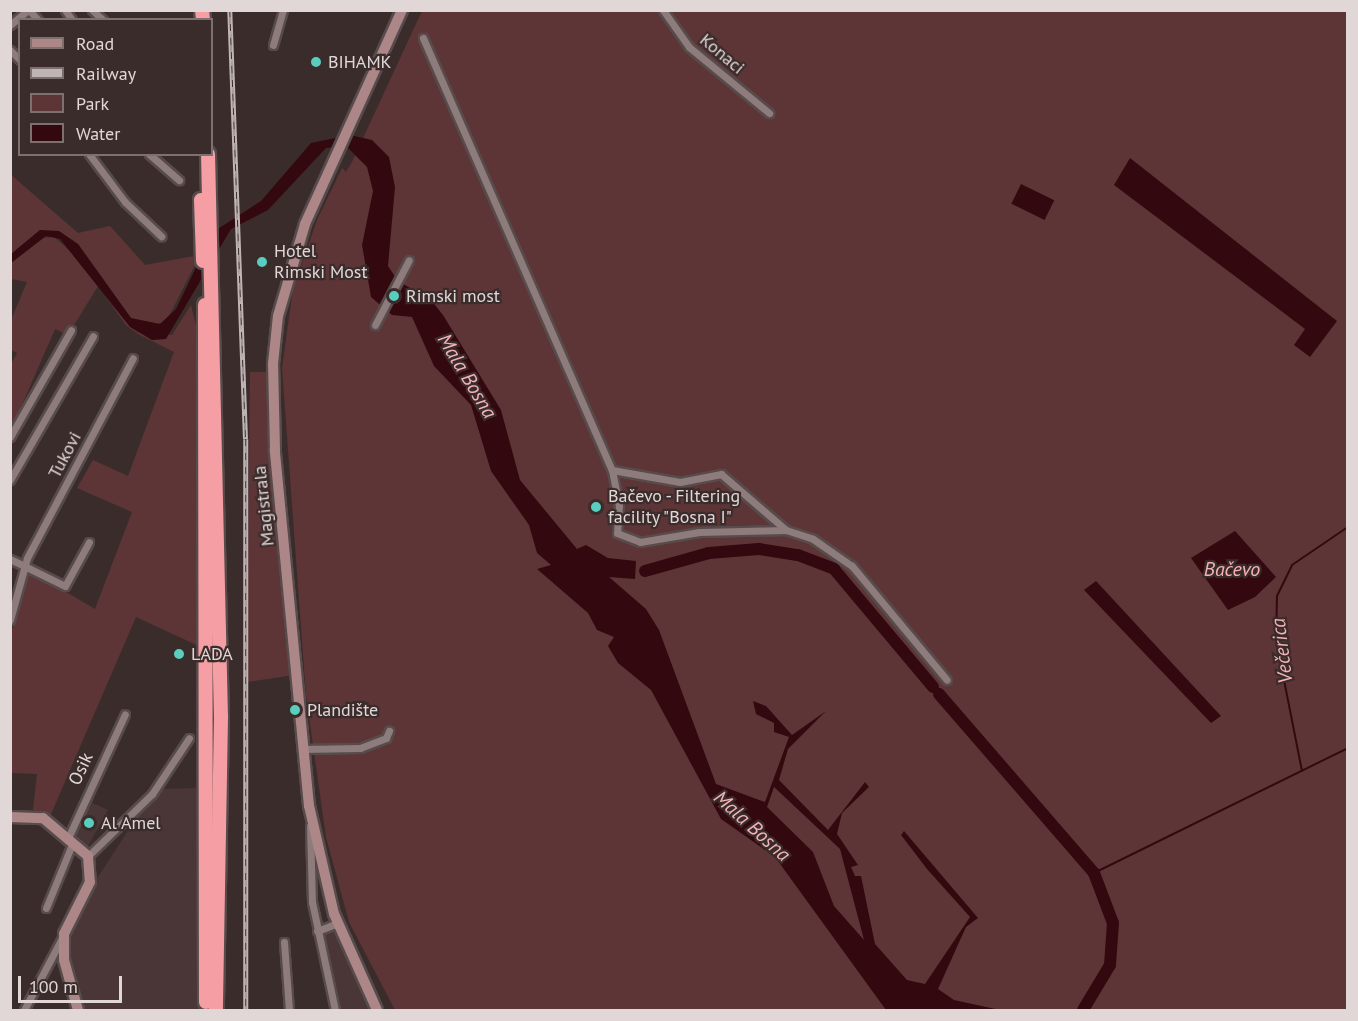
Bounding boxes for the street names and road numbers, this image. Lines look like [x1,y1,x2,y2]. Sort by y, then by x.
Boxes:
street label: Konaci [695,29,749,79]
street label: Tukovi [44,428,86,482]
street label: Magistrala [249,465,279,547]
street label: Osik [64,749,98,789]

